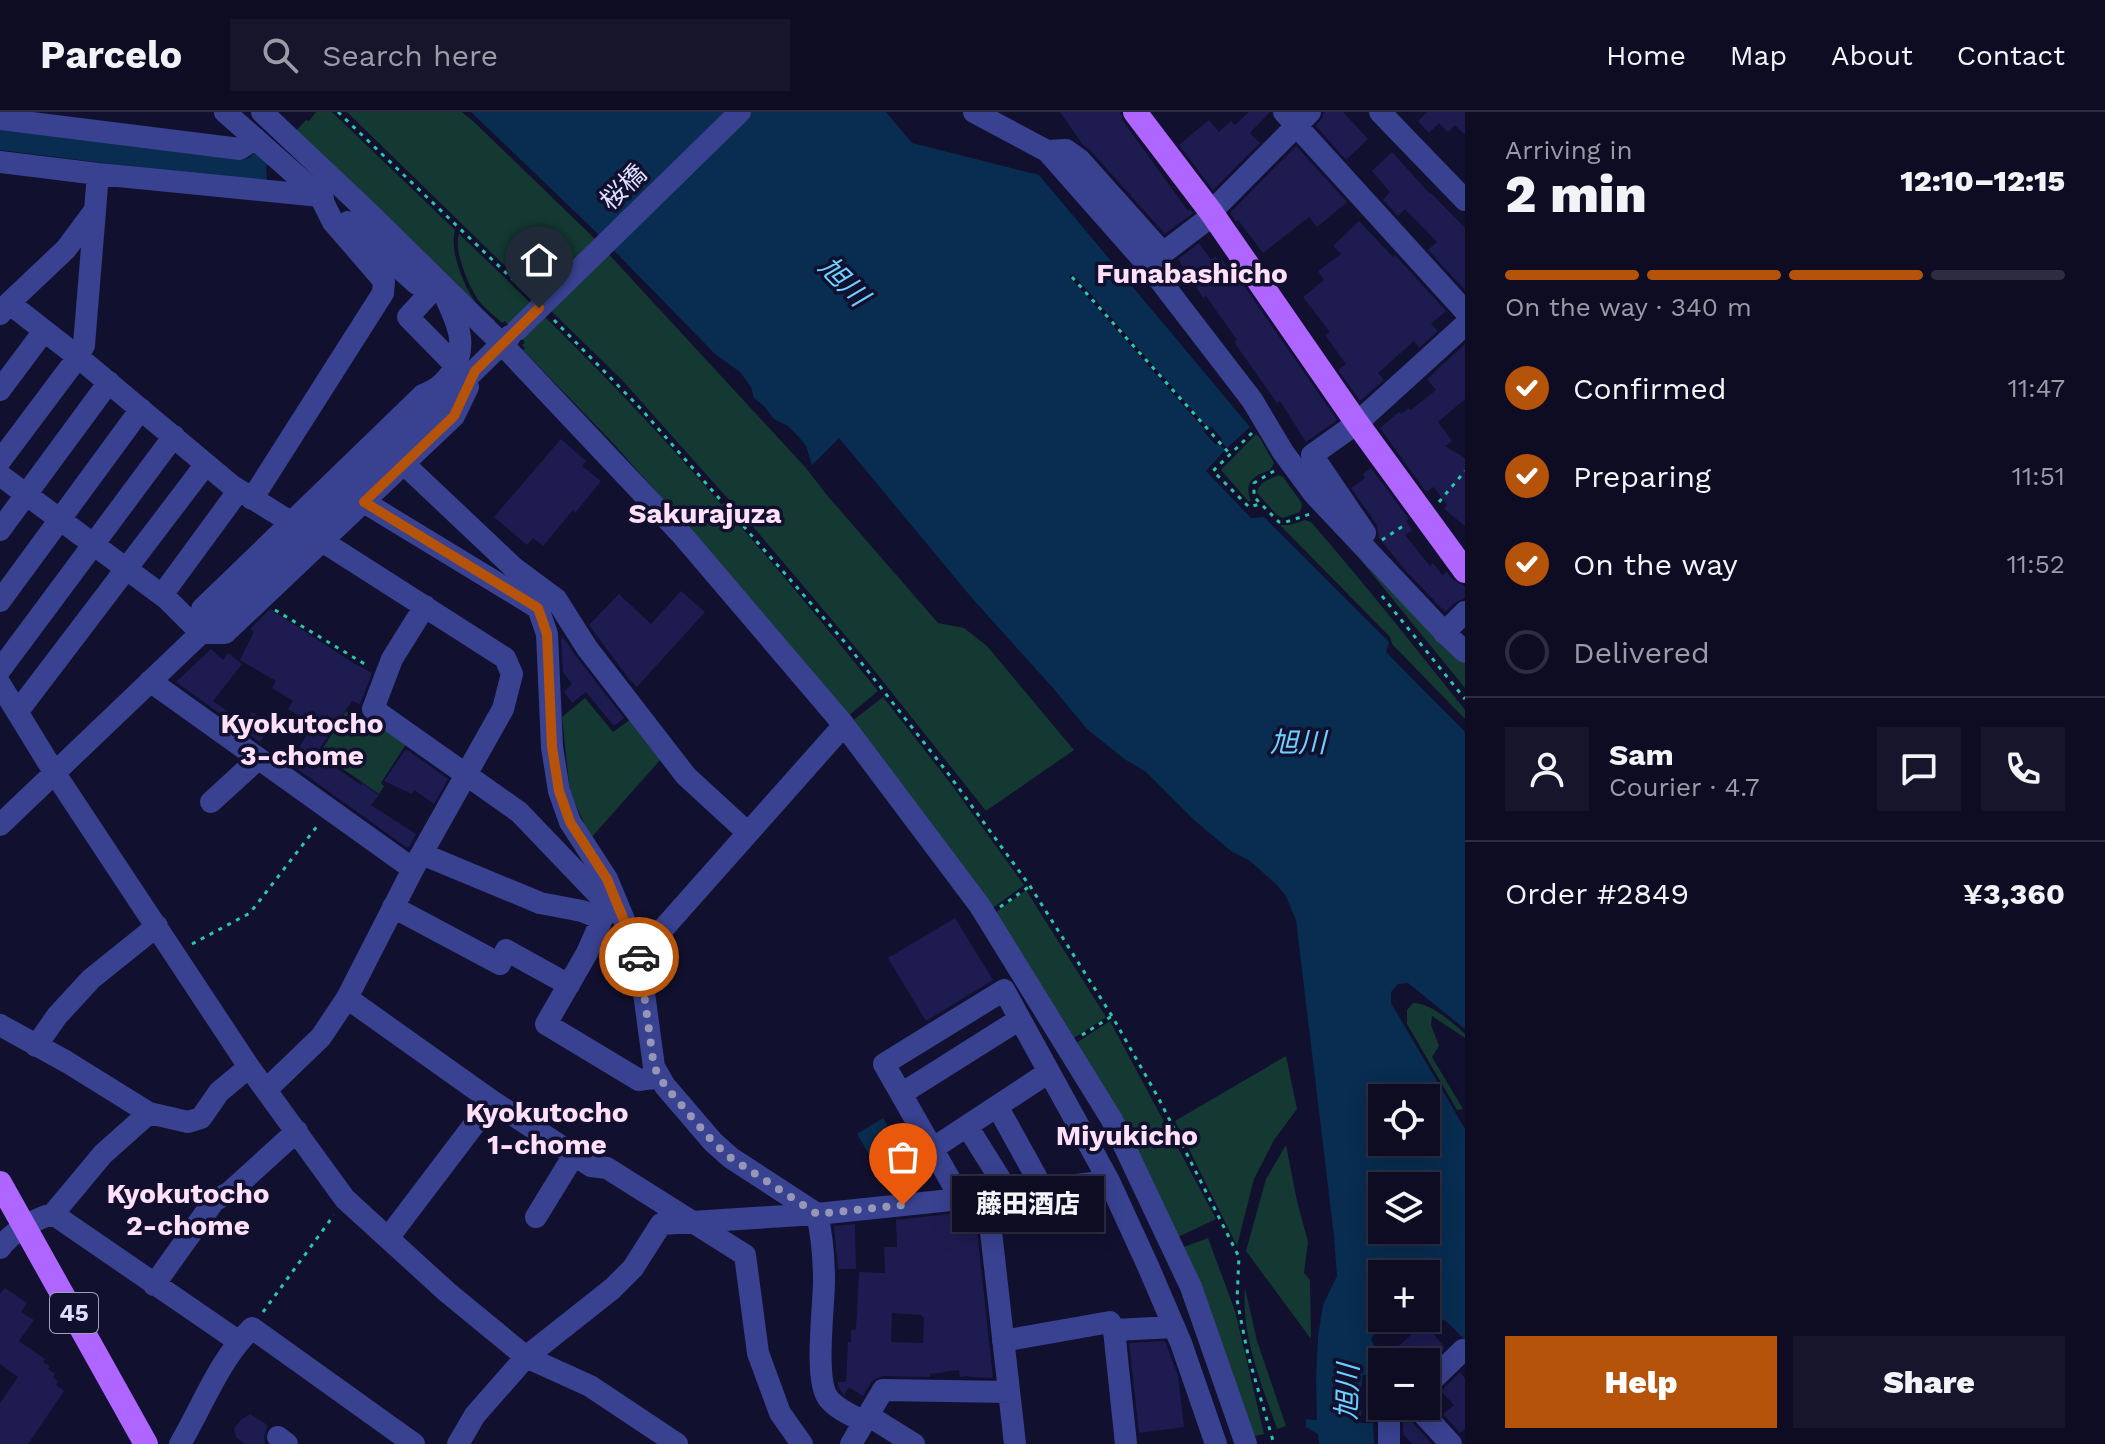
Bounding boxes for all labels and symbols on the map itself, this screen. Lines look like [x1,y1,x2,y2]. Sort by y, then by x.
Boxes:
street label: 桜橋 [594,158,652,216]
pin [505,226,573,308]
water label: 旭川 [812,250,877,315]
district label: Funabashicho [1096,257,1288,290]
district label: Sakurajuza [629,497,782,530]
district label: Kyokutocho 3-chome [220,707,384,772]
water label: 旭川 [1270,726,1329,759]
courier [599,917,679,997]
district label: Kyokutocho 1-chome [465,1096,629,1161]
district label: Miyukicho [1056,1119,1198,1152]
pin [869,1123,937,1205]
district label: Kyokutocho 2-chome [106,1177,270,1242]
callout: 藤田酒店 [951,1177,1103,1233]
road number: 45 [50,1293,98,1333]
water label: 旭川 [1330,1360,1365,1421]

